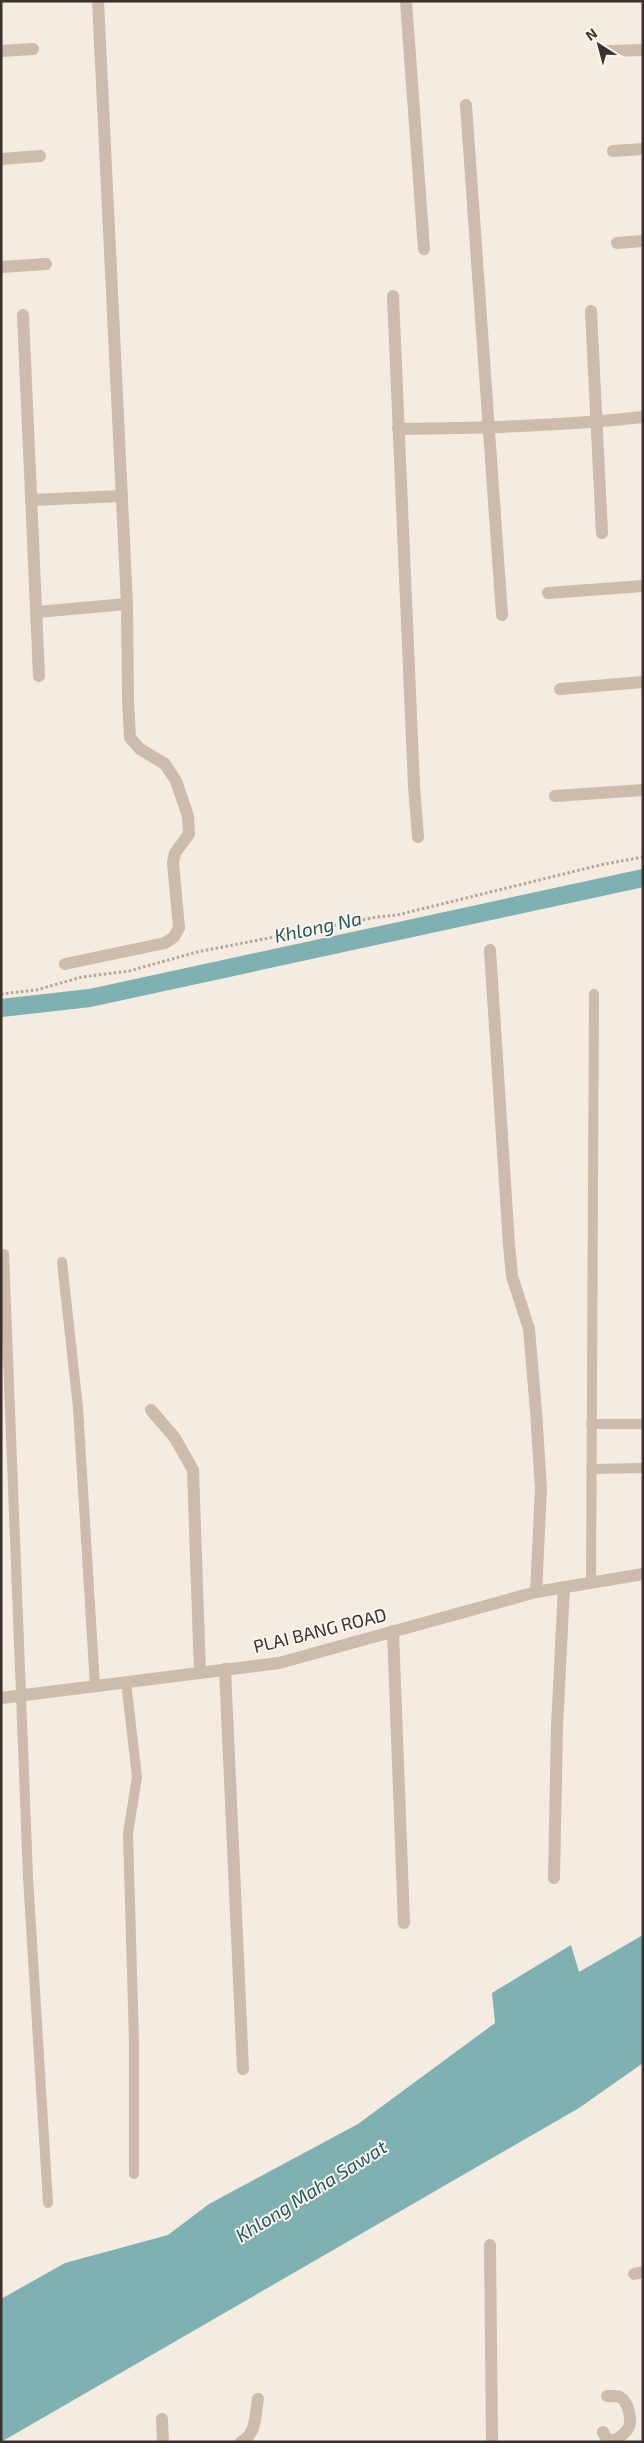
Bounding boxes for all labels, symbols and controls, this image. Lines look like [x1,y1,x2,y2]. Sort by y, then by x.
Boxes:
north arrow [574,20,624,70]
text: N [582,24,600,44]
water label: Khlong Na [272,906,364,947]
street label: PLAI BANG ROAD [251,1603,389,1657]
water label: Khlong Maha Sawat [231,2134,391,2246]

